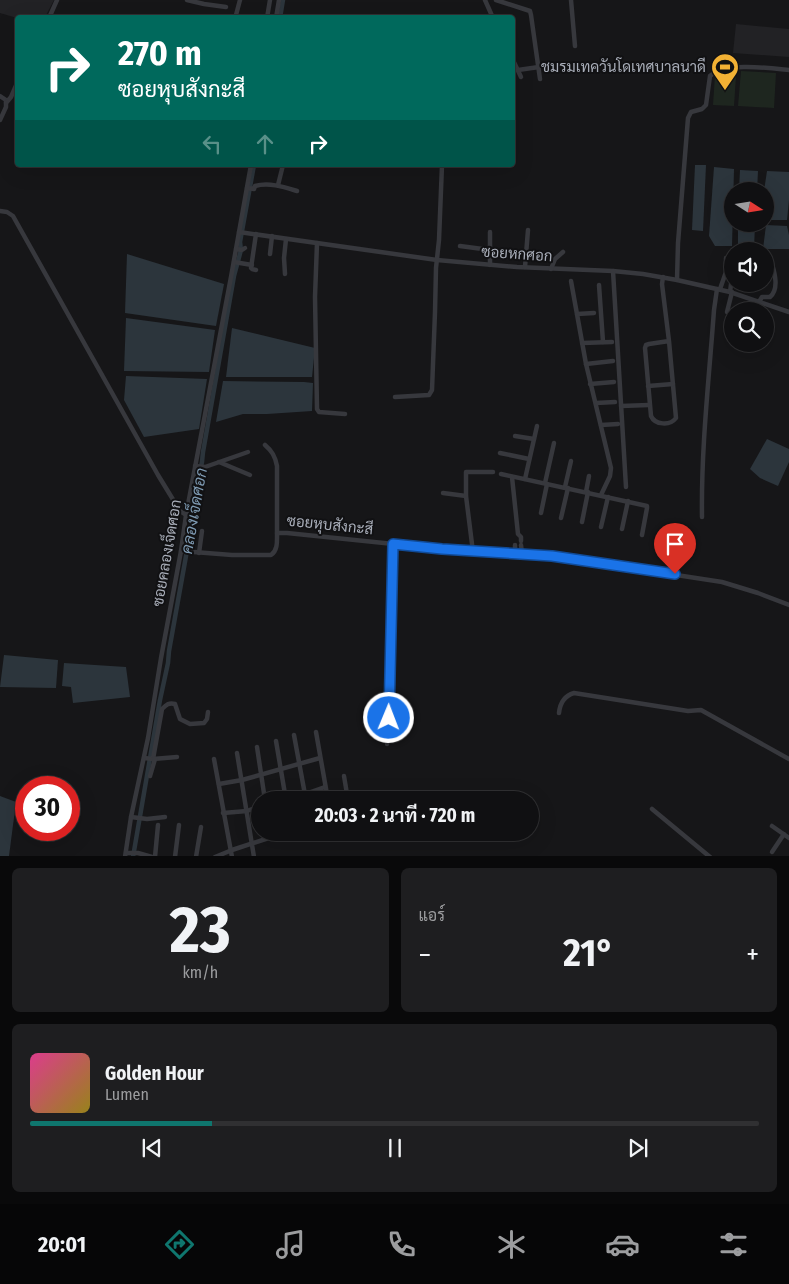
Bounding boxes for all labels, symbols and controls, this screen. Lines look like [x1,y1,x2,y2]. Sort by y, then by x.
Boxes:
text: 270 m [118,32,202,74]
icon: right [35,35,100,100]
sports icon: ชมรมเทควันโดเทศบาลนาดี [710,52,740,91]
place label: ชมรมเทควันโดเทศบาลนาดี [541,57,706,76]
text: ซอยหุบสังกะสี [118,76,245,103]
icon: left [198,130,226,158]
icon: ahead [251,130,279,158]
icon: right [304,130,332,158]
north arrow [724,182,774,232]
map controls [724,182,774,352]
button: sound [724,242,774,292]
street label: ซอยหกศอก [481,243,553,265]
button: search [724,302,774,352]
water label: คลองเจ็ดศอก [173,466,211,556]
street label: ซอยคลองเจ็ดศอก [147,498,185,608]
street label: ซอยหุบสังกะสี [286,511,374,540]
pin [654,523,696,574]
icon: arrive [661,530,689,558]
position arrow [362,691,414,743]
speed limit sign: 30 [15,776,80,841]
text: 20:03 · 2 นาที · 720 m [315,804,475,827]
text: 23 [170,891,231,969]
text: แอร์ [419,906,445,925]
text: 21° [563,930,614,976]
text: − [419,938,431,971]
text: + [746,938,759,971]
text: km/h [182,963,218,982]
text: Golden Hour [105,1062,204,1085]
text: Lumen [105,1085,149,1104]
icon: previous [138,1134,166,1162]
icon: pause [381,1134,409,1162]
icon: next [624,1134,652,1162]
icon: directions [162,1227,197,1262]
icon: music [273,1227,308,1262]
icon: phone [384,1227,419,1262]
icon: climate [494,1227,529,1262]
icon: car [605,1227,640,1262]
icon: filters [716,1227,751,1262]
text: 20:01 [38,1231,86,1258]

